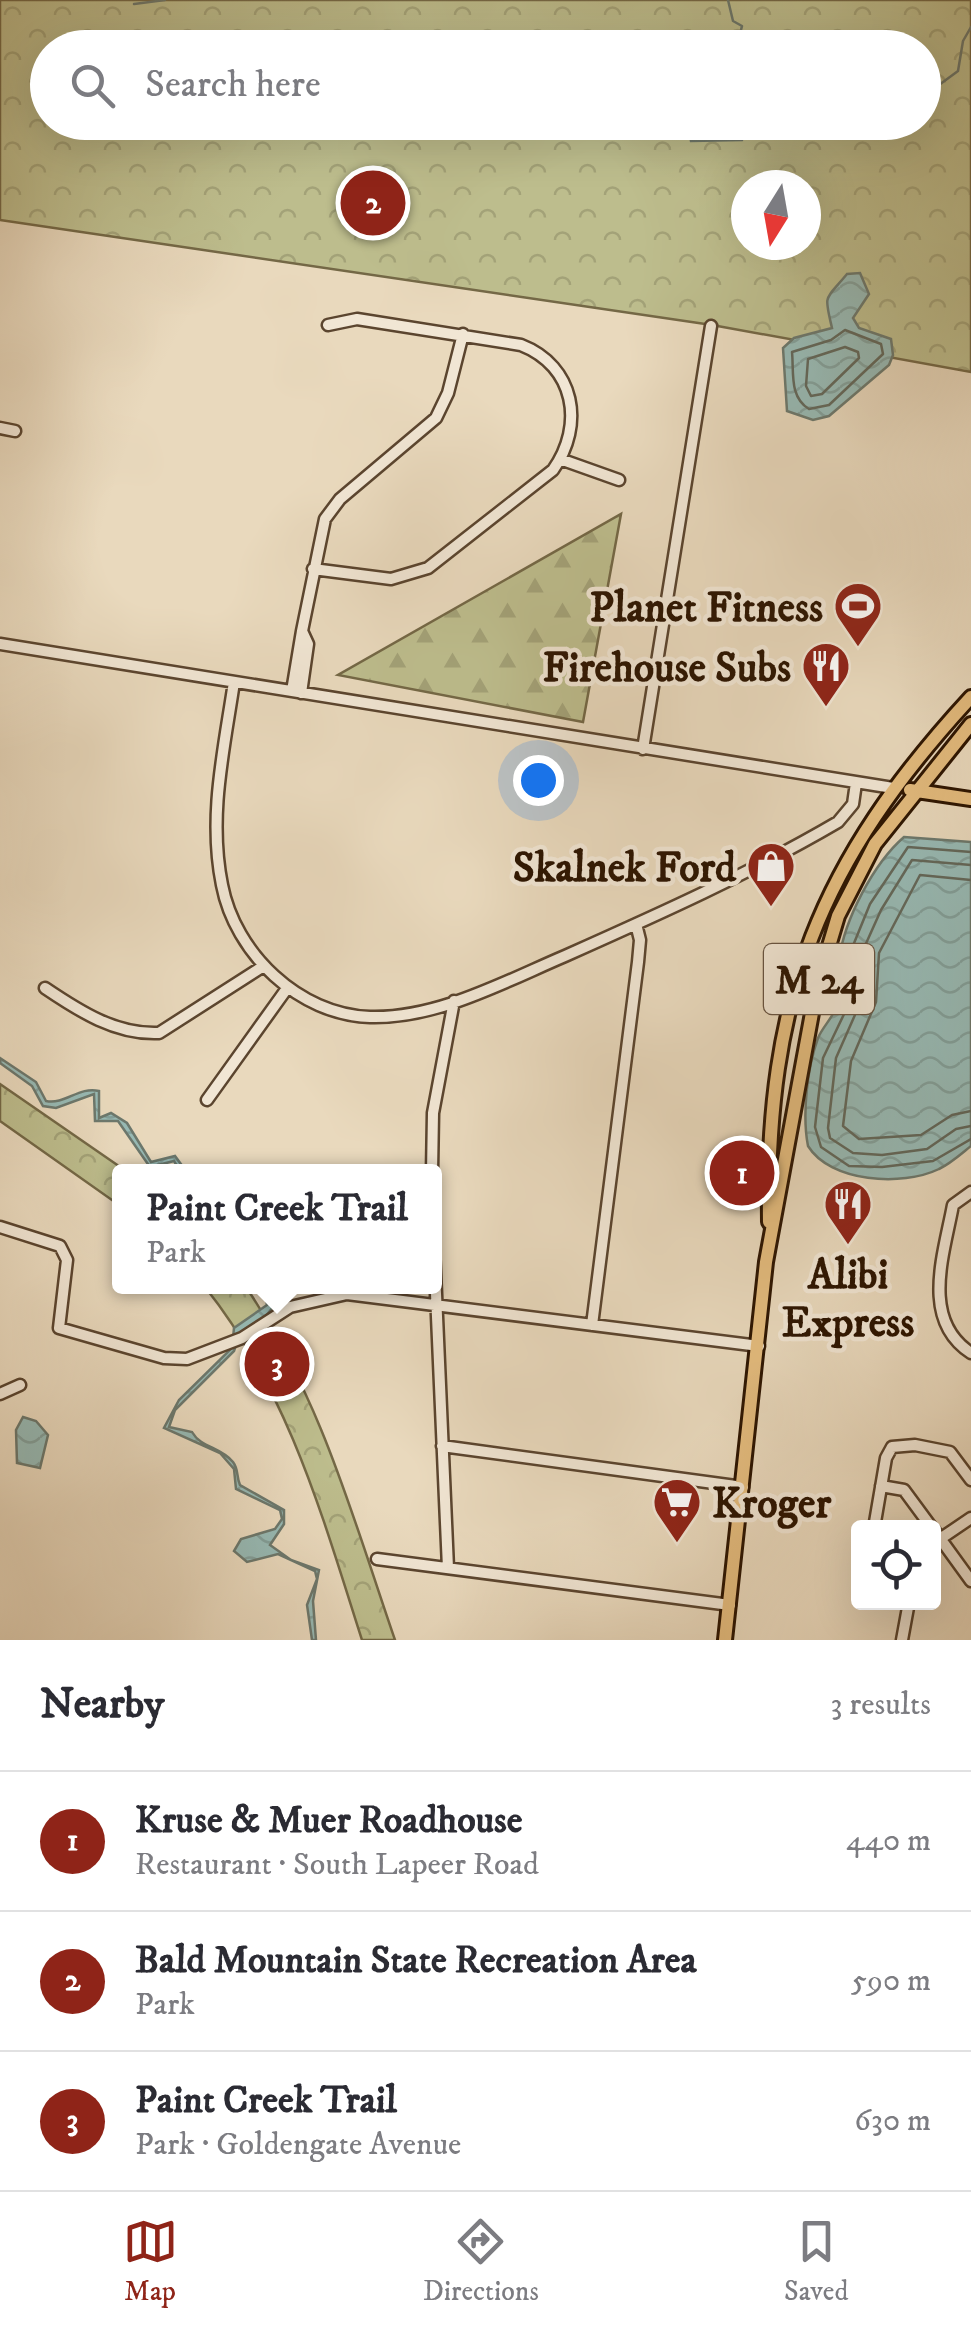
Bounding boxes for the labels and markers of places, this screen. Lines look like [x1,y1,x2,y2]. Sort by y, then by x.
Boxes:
pin: 2 [340,166,406,240]
sports icon: Planet Fitness [832,580,884,648]
place label: Planet Fitness [590,583,823,635]
restaurant icon: Firehouse Subs [800,640,852,708]
place label: Firehouse Subs [542,643,791,695]
shop icon: Skalnek Ford [745,840,797,908]
place label: Skalnek Ford [513,843,737,895]
pin: 1 [710,1136,774,1210]
restaurant icon: Alibi Express [822,1178,874,1246]
place label: Alibi Express [782,1250,914,1350]
pin: 3 [244,1326,310,1402]
supermarket icon: Kroger [651,1476,703,1544]
place label: Kroger [712,1479,831,1531]

